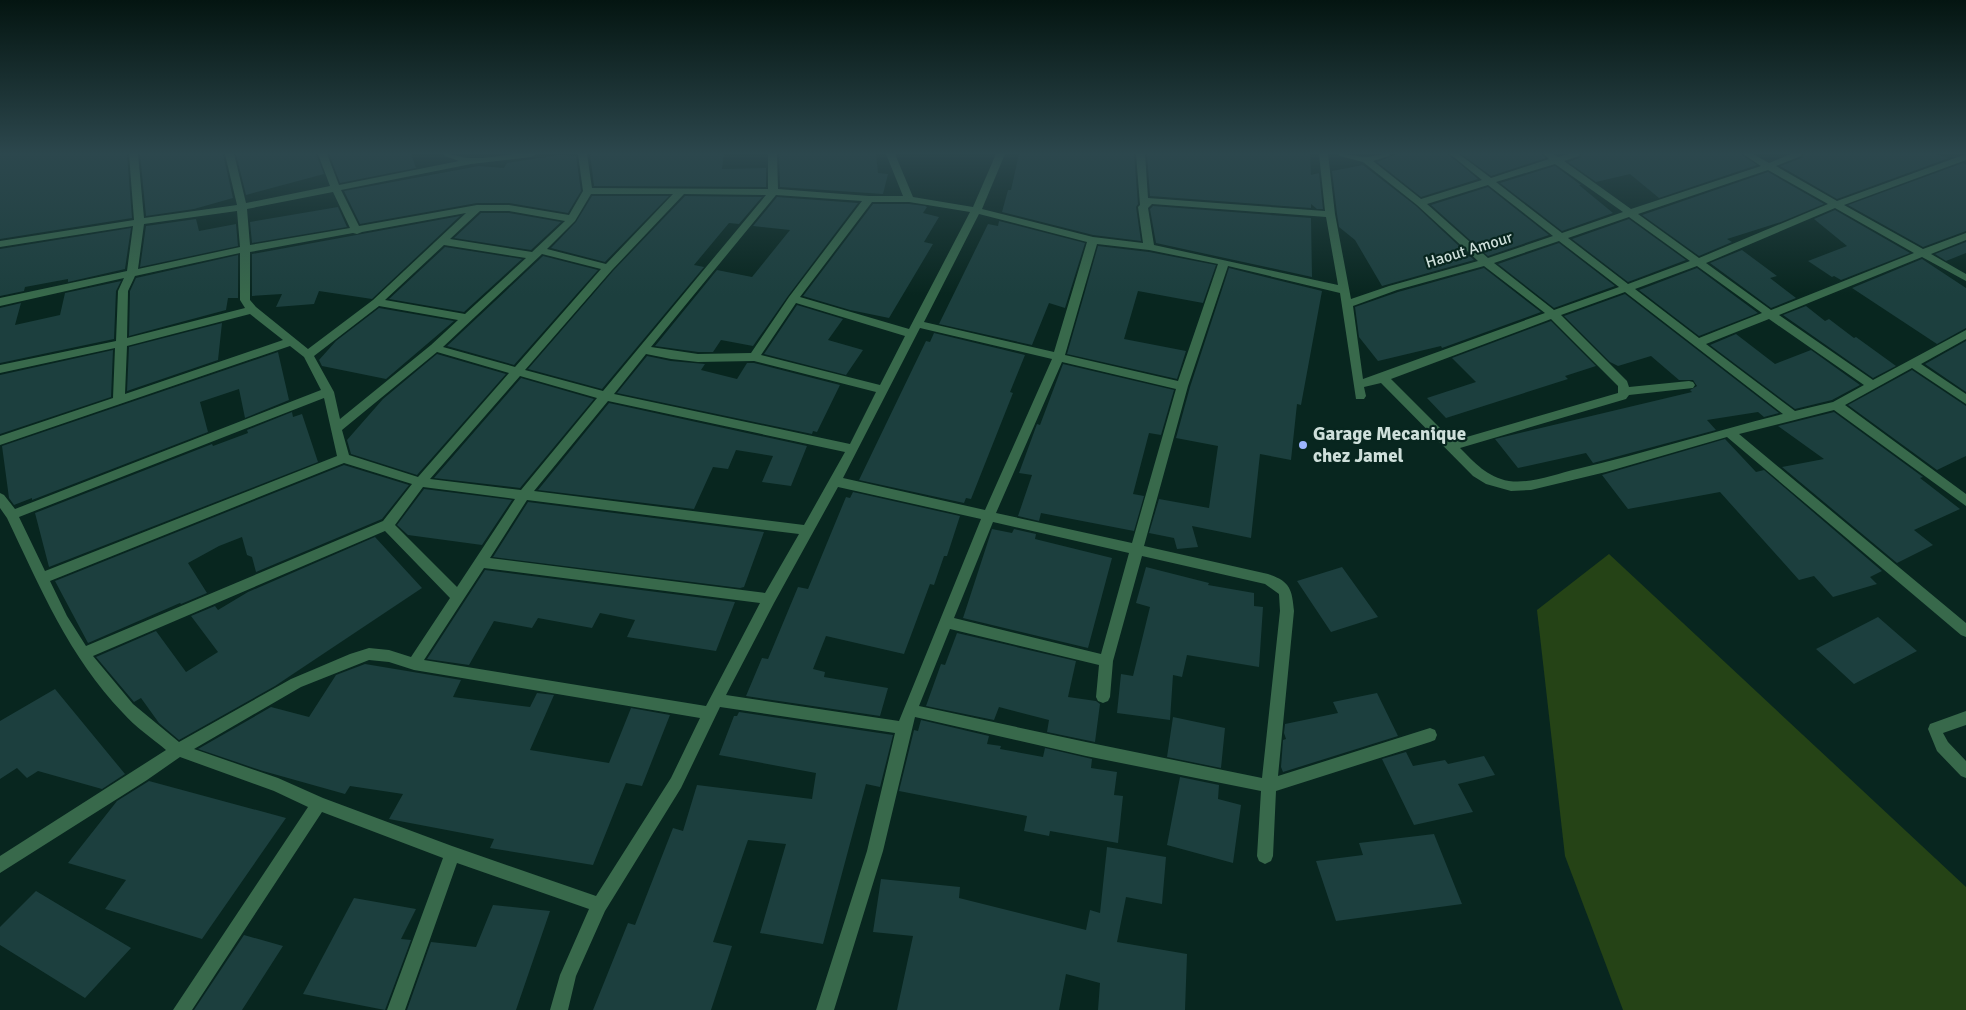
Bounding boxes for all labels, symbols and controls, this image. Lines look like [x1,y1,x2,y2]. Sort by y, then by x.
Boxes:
street label: Haout Amour [1423,227,1515,273]
place label: Garage Mecanique chez Jamel [1313,422,1466,468]
marker: Garage Mecanique chez Jamel [1297,439,1309,451]

